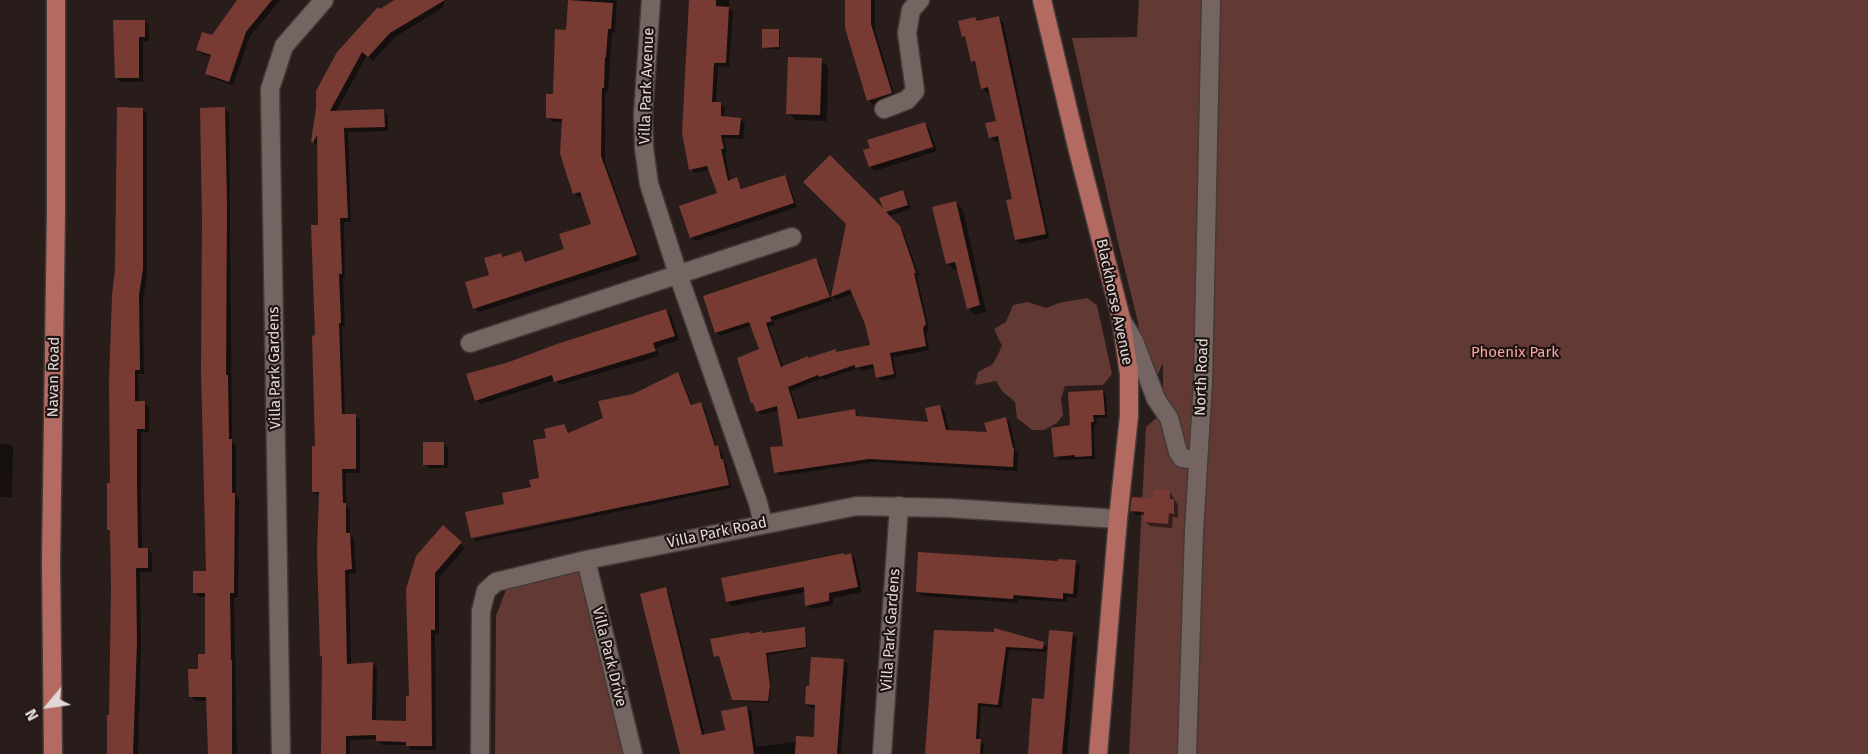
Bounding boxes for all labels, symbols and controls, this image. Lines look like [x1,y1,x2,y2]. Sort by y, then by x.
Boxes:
street label: Villa Park Avenue [636,27,658,145]
street label: Blackhorse Avenue [1092,237,1136,367]
street label: Villa Park Gardens [265,306,285,430]
street label: Navan Road [44,336,64,418]
street label: North Road [1192,338,1212,416]
park label: Phoenix Park [1471,344,1559,362]
street label: Villa Park Road [665,514,769,552]
street label: Villa Park Gardens [878,568,904,692]
street label: Villa Park Drive [588,605,630,709]
north arrow [18,676,78,736]
text: N [21,706,43,724]

